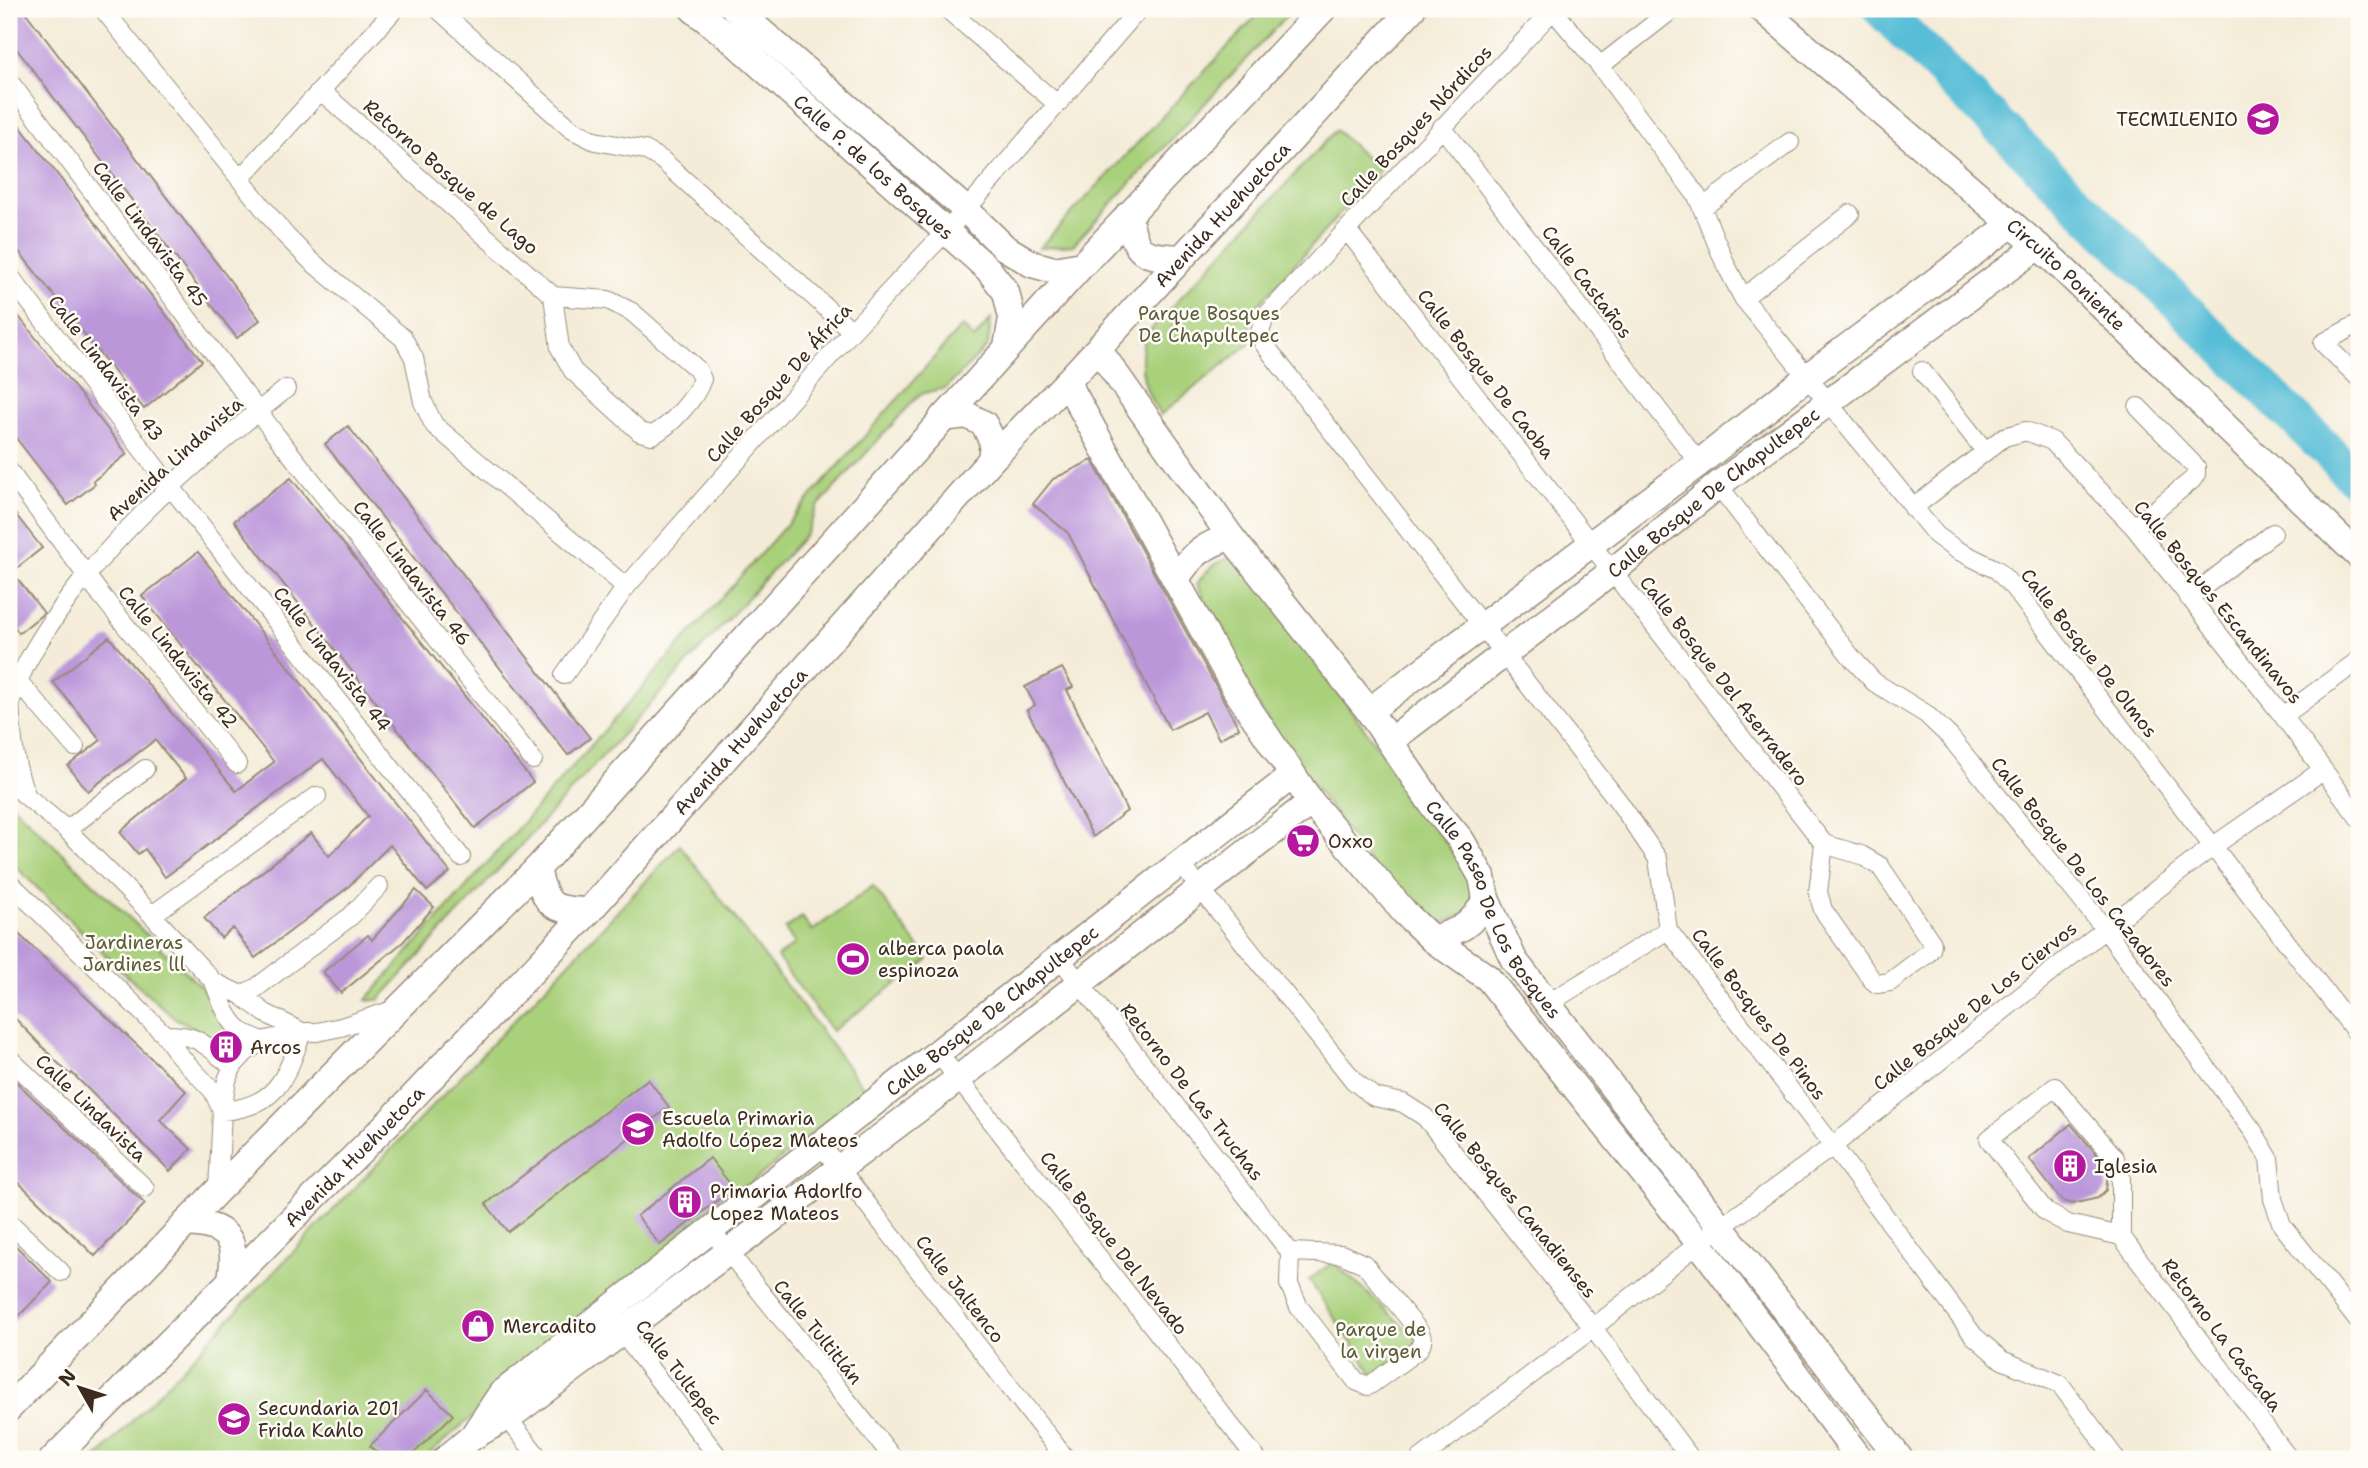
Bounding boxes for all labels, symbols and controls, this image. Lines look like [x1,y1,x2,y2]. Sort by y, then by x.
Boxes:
street label: Calle Bosques Nórdicos [1335,40,1497,212]
street label: Calle P. de los Bosques [788,88,959,245]
street label: Retorno Bosque de Lago [358,94,544,260]
school or university icon: TECMILENIO [2244,100,2282,138]
place label: TECMILENIO [2116,107,2238,132]
street label: Avenida Huehuetoca [1149,136,1296,292]
street label: Calle Lindavista 45 [87,156,213,312]
street label: Circuito Poniente [2002,213,2132,336]
street label: Calle Castaños [1536,220,1638,344]
street label: Calle Bosque De Caoba [1412,284,1560,464]
street label: Calle Lindavista 43 [43,290,169,446]
street label: Calle Bosque De África [700,297,858,468]
park label: Parque Bosques De Chapultepec [1138,301,1280,348]
street label: Avenida Lindavista [102,391,248,527]
street label: Calle Bosque De Chapultepec [1602,401,1824,583]
street label: Calle Lindavista 46 [347,495,477,651]
street label: Calle Bosques Escandinavos [2128,495,2308,709]
street label: Calle Bosque De Olmos [2015,563,2163,743]
street label: Calle Bosque Del Aserradero [1634,571,1814,791]
street label: Calle Lindavista 42 [113,580,243,734]
street label: Calle Lindavista 44 [267,581,397,737]
street label: Avenida Huehuetoca [668,662,813,820]
street label: Calle Bosque De Los Cazadores [1985,752,2181,992]
street label: Calle Paseo De Los Bosques [1420,795,1567,1024]
supermarket icon: Oxxo [1284,822,1322,860]
place label: Oxxo [1328,829,1373,854]
street label: Calle Bosque De Los Ciervos [1868,916,2082,1096]
street label: Calle Bosque De Chapultepec [881,919,1103,1101]
street label: Calle Bosques De Pinos [1686,923,1832,1105]
park label: Jardineras Jardines lll [83,930,186,977]
place label: alberca paola espinoza [878,936,1004,983]
sports icon: alberca paola espinoza [834,940,872,978]
street label: Retorno De Las Truchas [1115,998,1269,1186]
building icon: Arcos [207,1028,245,1066]
place label: Arcos [250,1035,301,1060]
street label: Calle Lindavista [30,1049,152,1168]
street label: Avenida Huehuetoca [279,1080,430,1232]
street label: Calle Bosques Canadienses [1428,1097,1602,1303]
place label: Escuela Primaria Adolfo López Mateos [662,1106,858,1153]
school or university icon: Escuela Primaria Adolfo López Mateos [619,1110,657,1148]
street label: Calle Bosque Del Nevado [1034,1146,1194,1340]
building icon: Iglesia [2051,1147,2089,1185]
place label: Iglesia [2094,1154,2157,1179]
place label: Primaria Adorlfo Lopez Mateos [710,1179,863,1226]
building icon: Primaria Adorlfo Lopez Mateos [666,1183,704,1221]
street label: Calle Jaltenco [910,1230,1010,1348]
street label: Retorno La Cascada [2156,1253,2288,1417]
street label: Calle Tultitlán [768,1274,868,1390]
shop icon: Mercadito [459,1307,497,1345]
place label: Mercadito [503,1314,597,1339]
street label: Calle Tultepec [630,1314,728,1430]
park label: Parque de la virgen [1335,1317,1427,1364]
north arrow [46,1352,116,1422]
text: N [53,1364,82,1391]
place label: Secundaria 201 Frida Kahlo [258,1396,399,1443]
school or university icon: Secundaria 201 Frida Kahlo [215,1400,253,1438]

